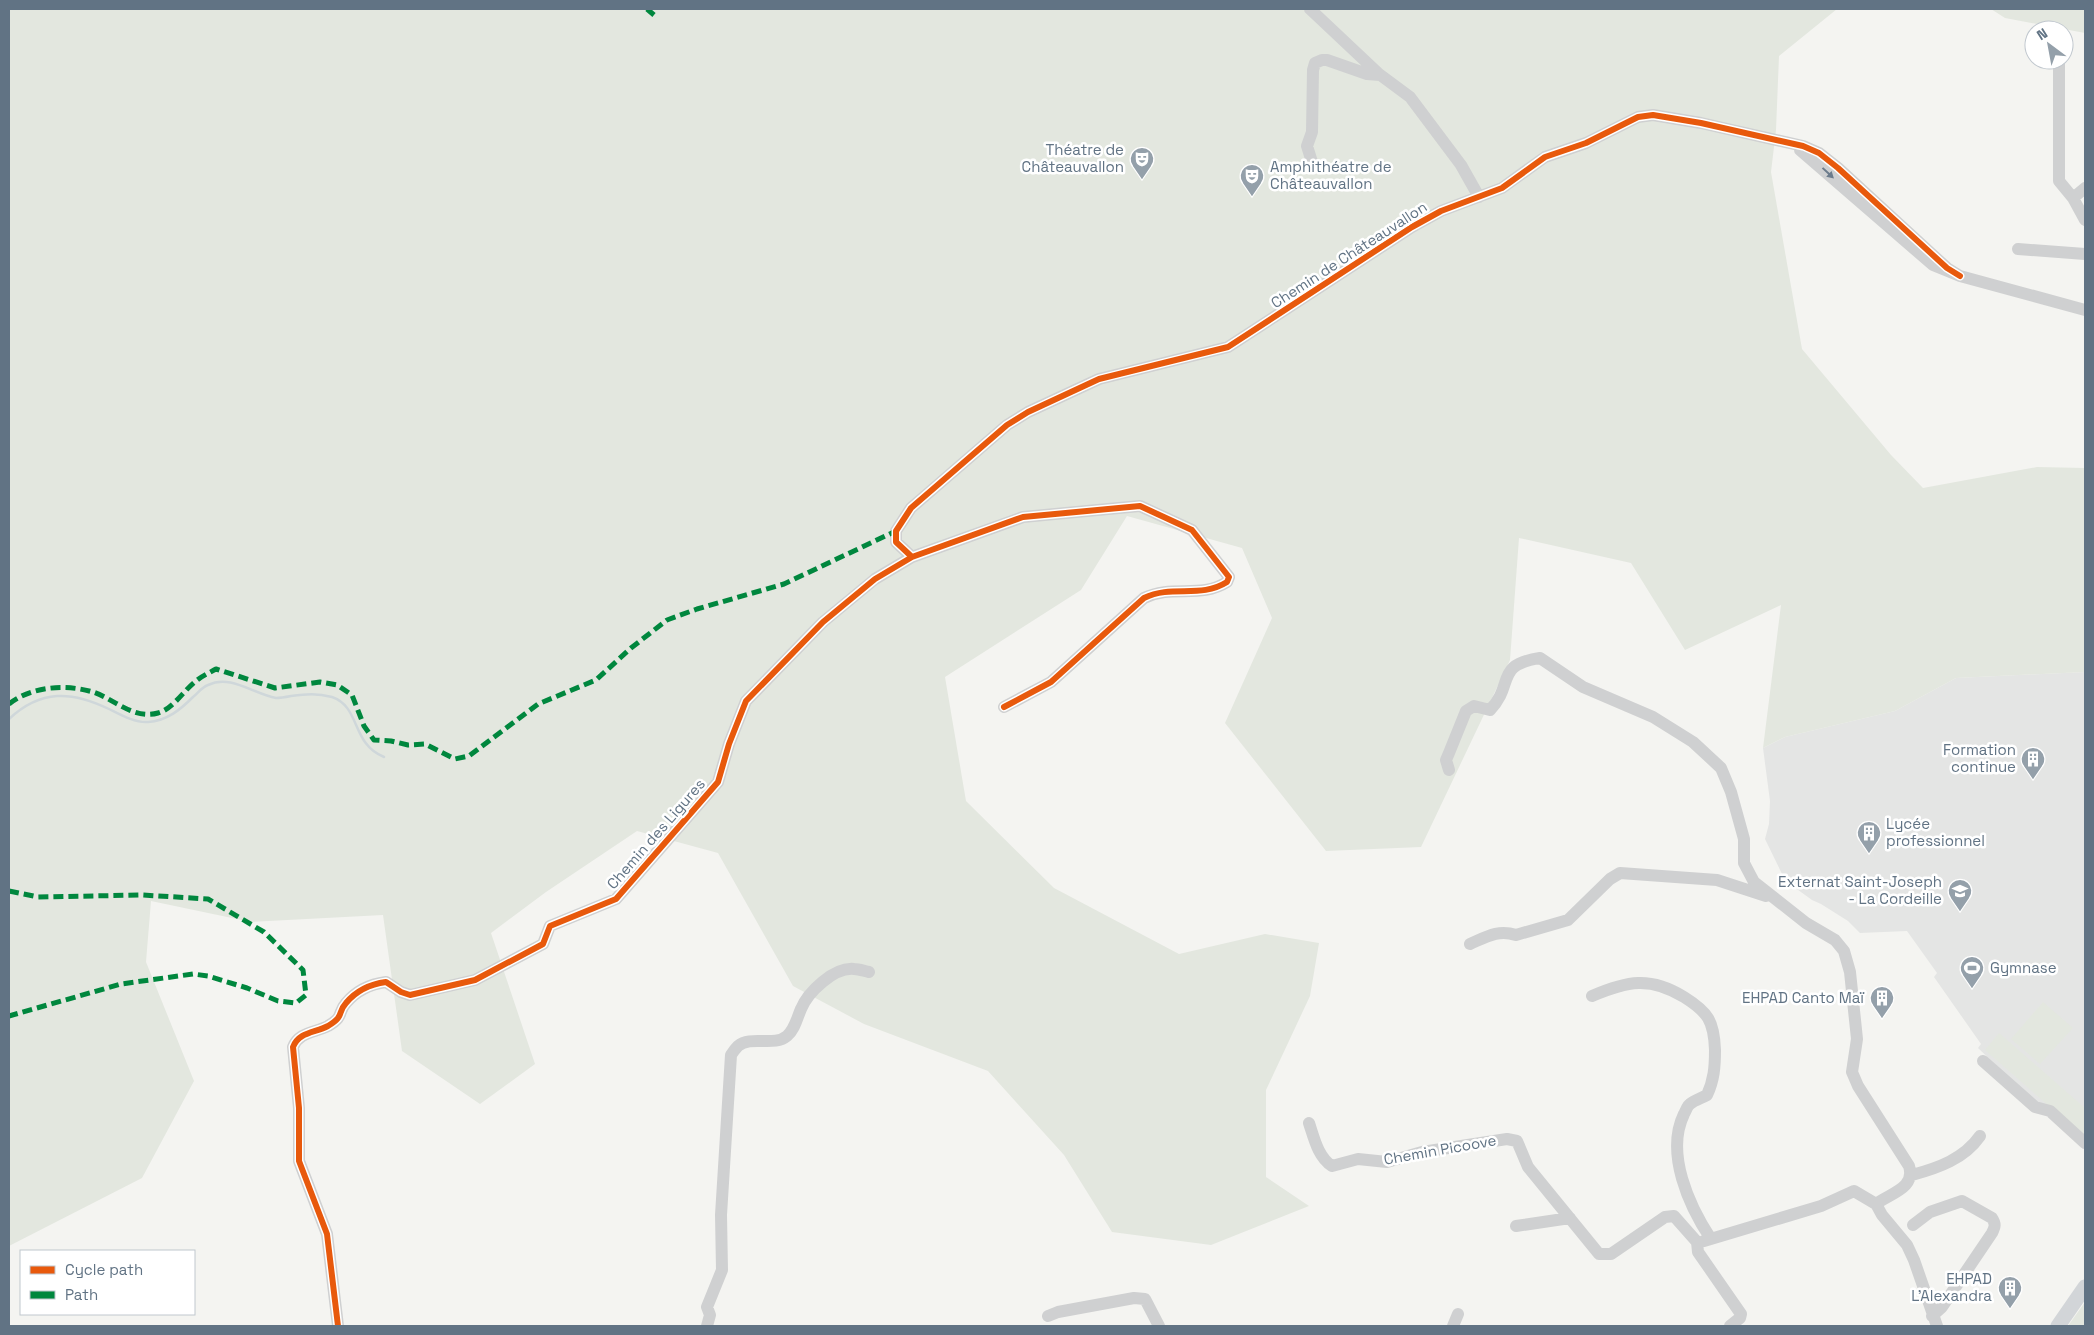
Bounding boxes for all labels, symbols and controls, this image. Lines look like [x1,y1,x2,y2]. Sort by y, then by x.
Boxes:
north arrow [2024,20,2074,70]
text: N [2033,24,2051,44]
place label: Théatre de Châteauvallon [1022,140,1124,176]
theatre icon: Théatre de Châteauvallon [1129,146,1155,180]
place label: Amphithéatre de Châteauvallon [1270,157,1392,193]
theatre icon: Amphithéatre de Châteauvallon [1239,163,1265,197]
one-way arrow [1821,167,1833,179]
street label: Chemin de Châteauvallon [1267,197,1430,312]
place label: Formation continue [1943,740,2016,776]
building icon: Formation continue [2020,746,2046,780]
street label: Chemin des Ligures [602,774,709,893]
place label: Lycée professionnel [1886,814,1985,850]
building icon: Lycée professionnel [1856,820,1882,854]
place label: Externat Saint-Joseph - La Cordeille [1778,872,1942,908]
school or university icon: Externat Saint-Joseph - La Cordeille [1947,878,1973,912]
sports icon: Gymnase [1959,955,1985,989]
place label: Gymnase [1990,958,2057,977]
building icon: EHPAD Canto Maï [1869,985,1895,1019]
place label: EHPAD Canto Maï [1742,988,1865,1007]
street label: Chemin Picoove [1382,1130,1498,1169]
legend [20,1250,195,1315]
text: Cycle path [65,1260,143,1279]
place label: EHPAD L'Alexandra [1911,1269,1992,1305]
building icon: EHPAD L'Alexandra [1997,1275,2023,1309]
text: Path [65,1285,98,1304]

